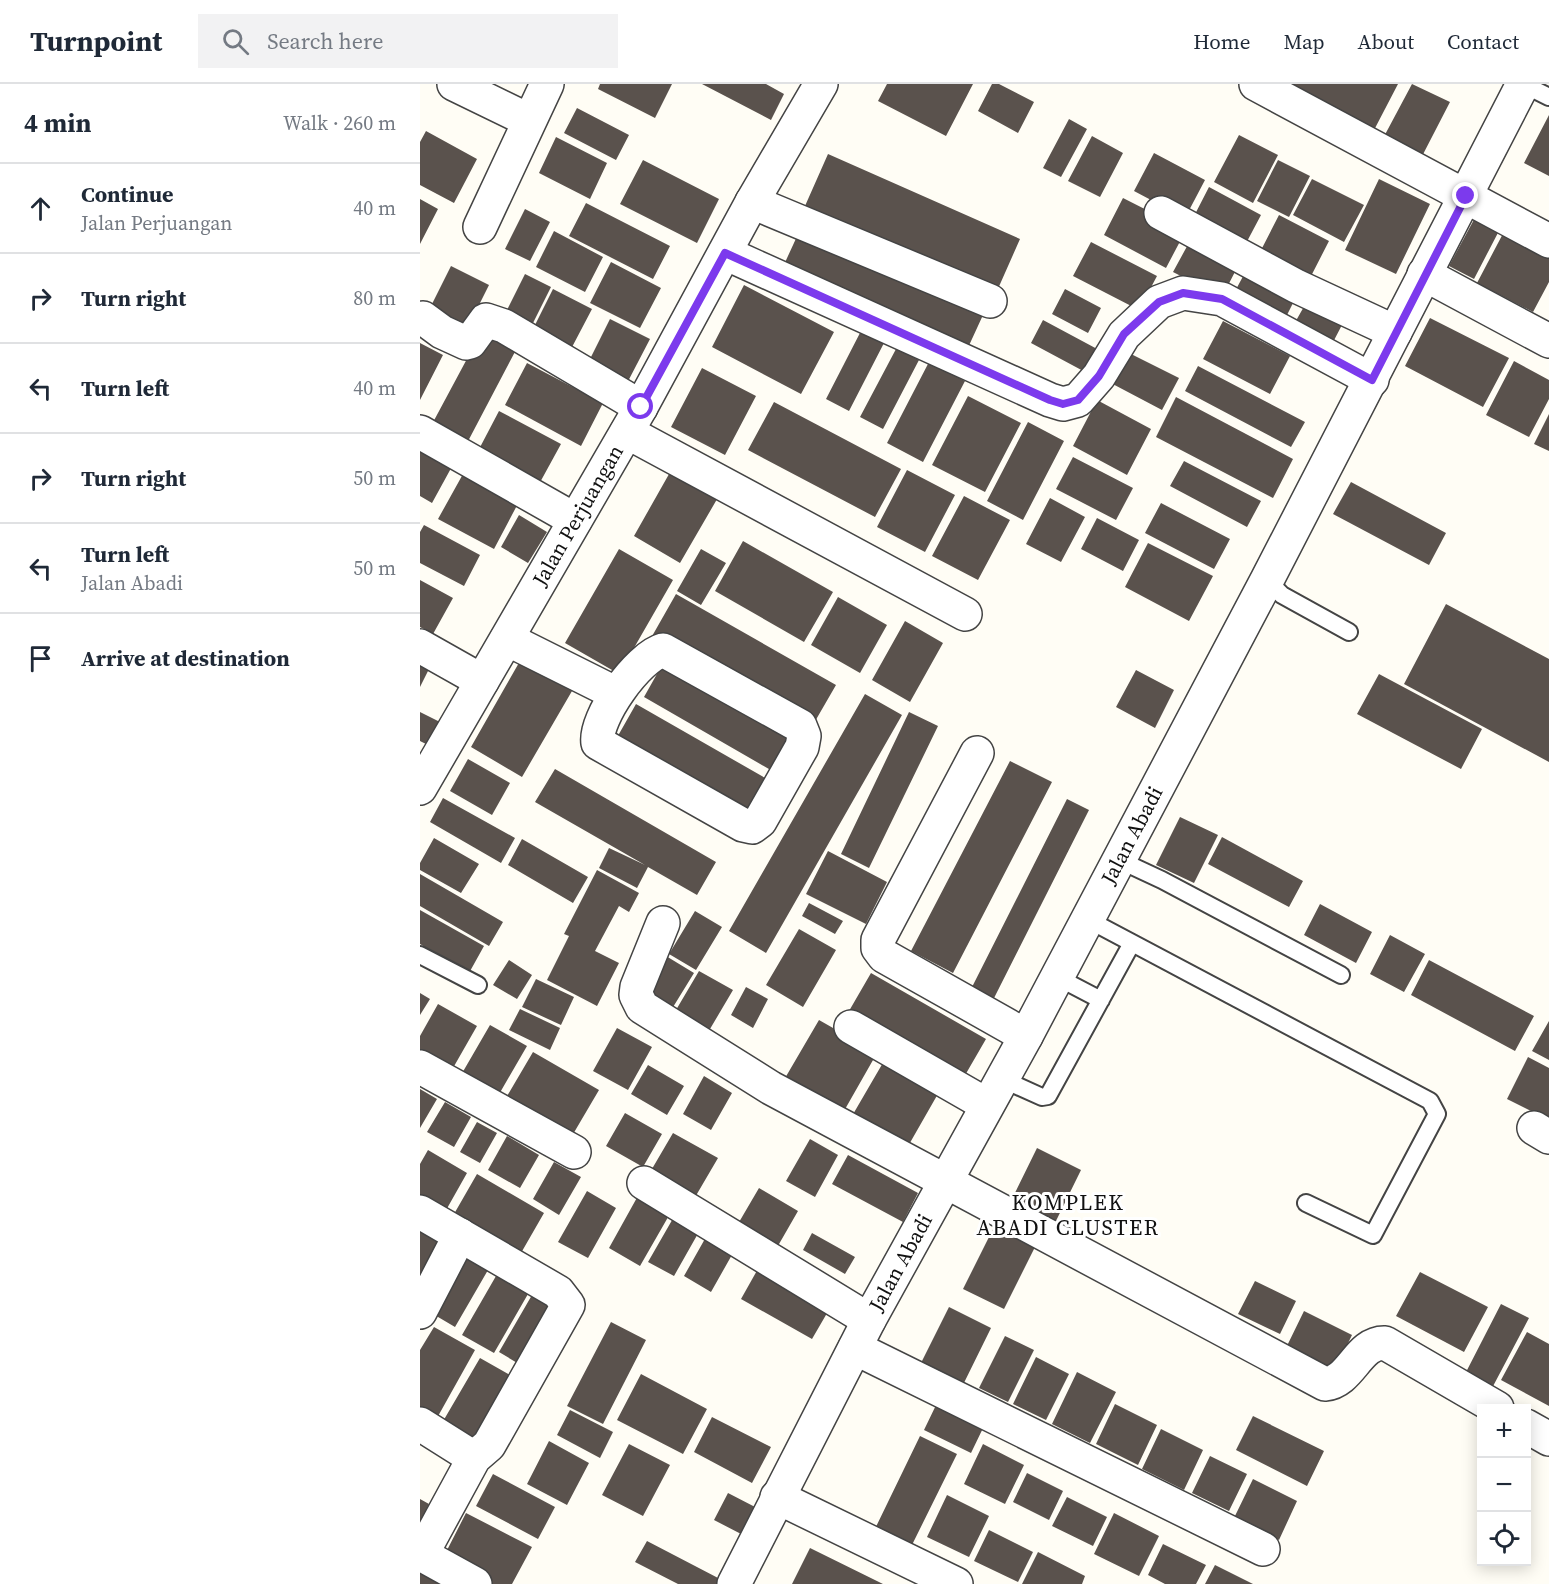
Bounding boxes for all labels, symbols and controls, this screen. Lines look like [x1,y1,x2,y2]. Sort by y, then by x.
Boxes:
search box [198,14,618,68]
text: Turnpoint [30,22,162,60]
icon: search [219,25,252,58]
text: Search here [267,26,383,56]
text: Home [1193,27,1251,56]
text: Map [1284,27,1325,56]
text: About [1358,27,1414,56]
text: Contact [1447,27,1519,56]
text: 4 min [24,105,91,141]
text: Walk · 260 m [283,109,396,137]
text: Continue [81,179,174,209]
route end [1452,182,1478,208]
icon: ahead [24,192,57,225]
text: 40 m [353,194,396,222]
text: Jalan Perjuangan [81,209,232,237]
icon: right [24,282,57,315]
text: Turn right [81,283,186,313]
text: 80 m [353,284,396,312]
icon: left [24,372,57,405]
text: Turn left [81,373,169,403]
text: 40 m [353,374,396,402]
route start [627,393,653,419]
street label: Jalan Perjuangan [525,439,630,592]
icon: right [24,462,57,495]
text: Turn right [81,463,186,493]
text: 50 m [353,464,396,492]
text: Turn left [81,539,169,569]
icon: left [24,552,57,585]
text: 50 m [353,554,396,582]
text: Jalan Abadi [81,569,183,597]
icon: arrive [24,642,57,675]
text: Arrive at destination [81,643,290,673]
street label: Jalan Abadi [1093,781,1170,890]
district label: KOMPLEK ABADI CLUSTER [976,1187,1160,1242]
street label: Jalan Abadi [861,1208,939,1317]
map controls [1477,1404,1531,1566]
button: + [1477,1404,1531,1458]
button: − [1477,1458,1531,1512]
button: locate [1477,1512,1531,1566]

